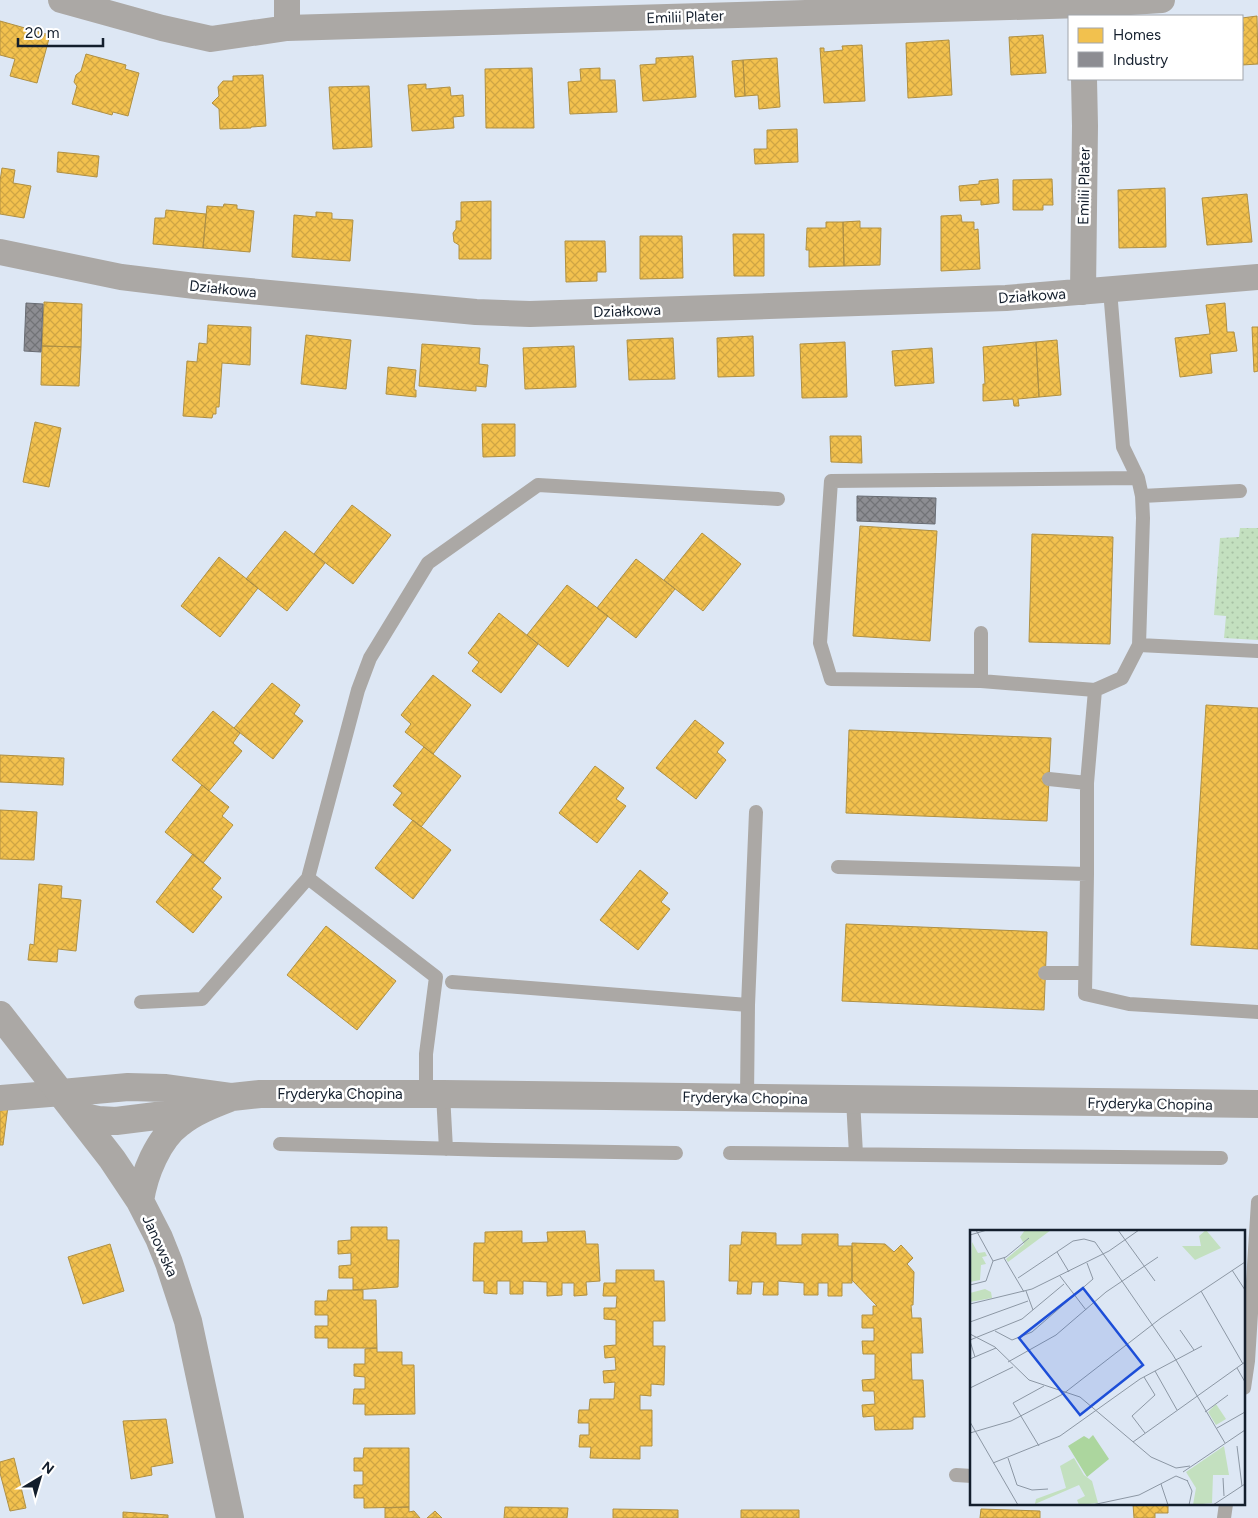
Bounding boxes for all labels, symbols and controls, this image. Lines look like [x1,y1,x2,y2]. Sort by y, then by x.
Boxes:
street label: Emilii Plater [646,7,724,27]
scale bar [18,15,102,47]
legend [1068,15,1243,80]
text: 20 m [25,24,59,42]
text: Homes [1113,26,1161,44]
text: Industry [1113,51,1168,69]
street label: Emilii Plater [1074,147,1094,225]
street label: Działkowa [188,277,258,301]
street label: Działkowa [998,285,1066,307]
street label: Działkowa [593,301,661,321]
street label: Fryderyka Chopina [277,1085,403,1103]
street label: Fryderyka Chopina [682,1088,808,1108]
street label: Fryderyka Chopina [1087,1094,1213,1114]
street label: Janowska [138,1212,182,1280]
inset map [970,1230,1246,1506]
north arrow [15,1453,65,1503]
text: N [38,1458,57,1478]

